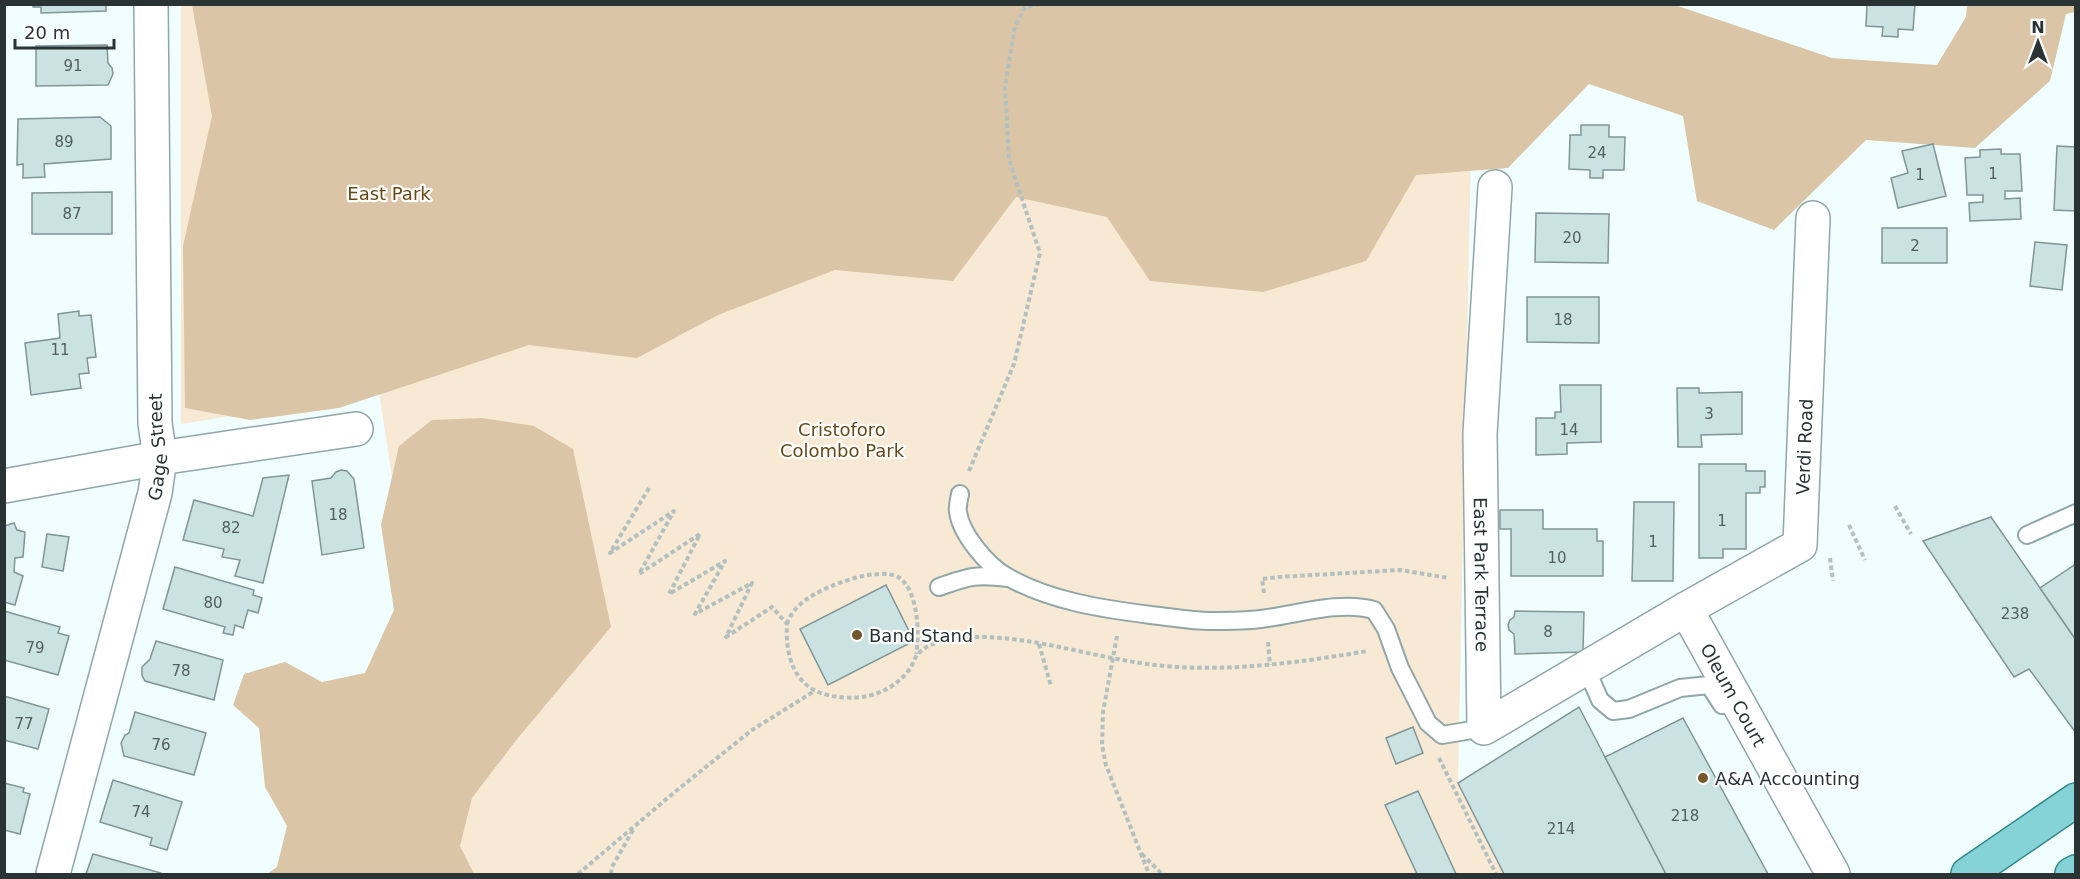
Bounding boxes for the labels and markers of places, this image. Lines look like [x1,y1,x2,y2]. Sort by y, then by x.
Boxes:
place label: Band Stand [869,625,973,646]
marker: Band Stand [850,628,864,642]
place label: A&A Accounting [1715,768,1860,789]
marker: A&A Accounting [1696,771,1710,785]

